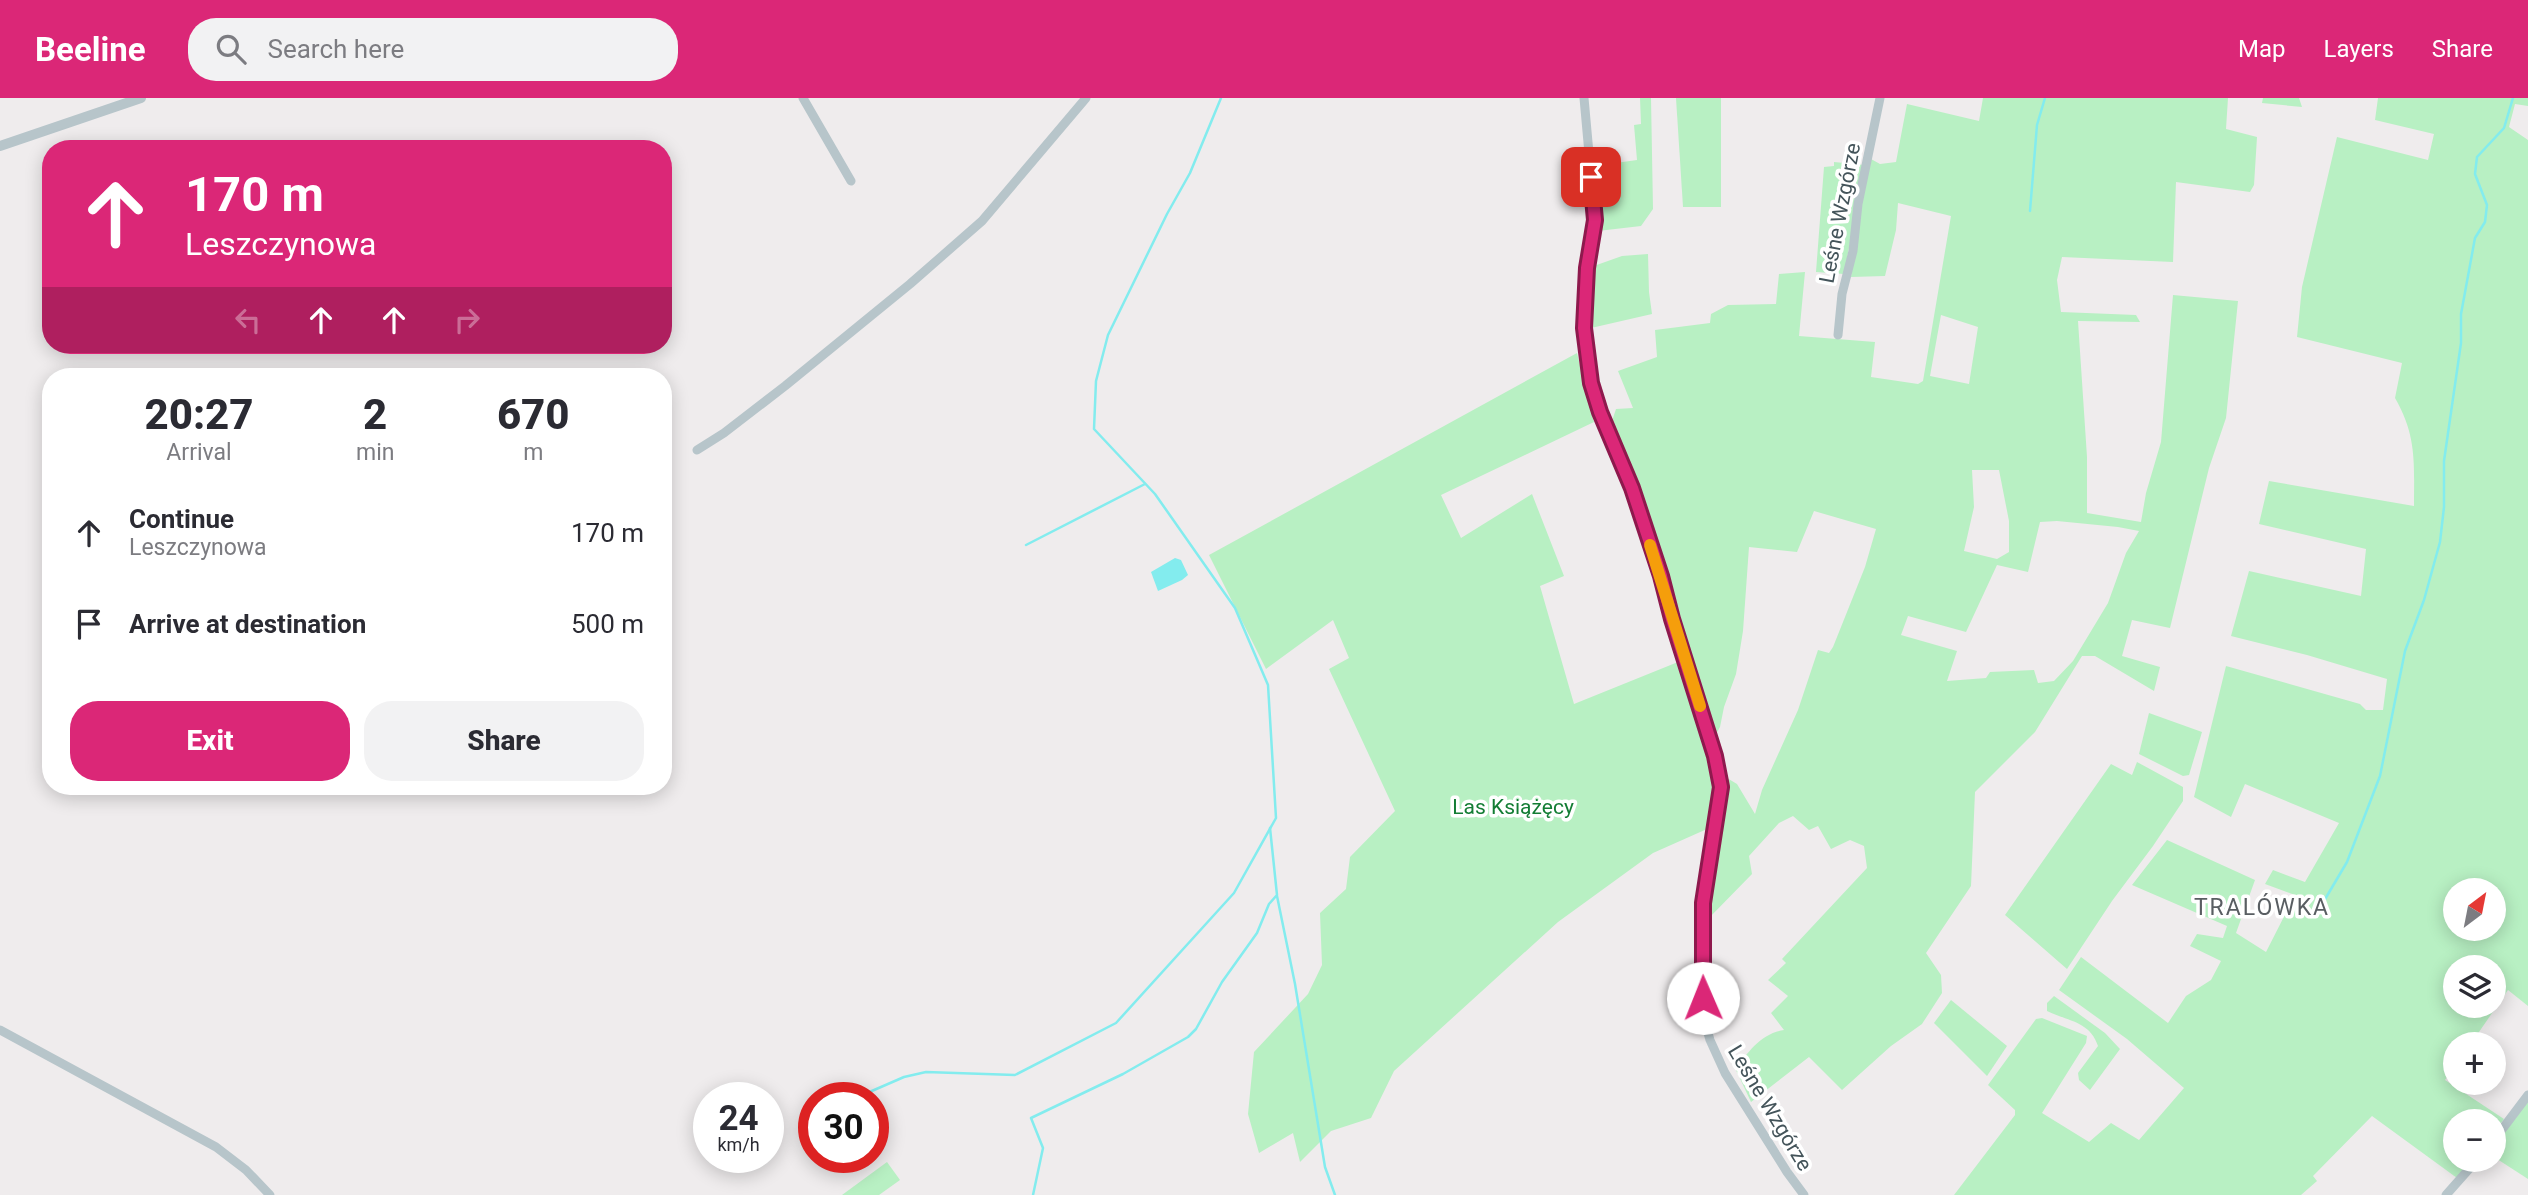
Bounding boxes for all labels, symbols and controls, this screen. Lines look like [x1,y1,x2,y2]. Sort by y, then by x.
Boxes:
search box [188,18,678,81]
text: Beeline [35,30,146,69]
icon: search [212,30,250,68]
text: Search here [268,34,404,64]
text: Map [2238,35,2286,63]
text: Layers [2324,35,2394,63]
text: Share [2432,35,2493,63]
street label: Leśne Wzgórze [1815,141,1865,285]
pin [1561,147,1621,207]
icon: arrive [1572,158,1610,196]
text: 170 m [185,166,324,223]
icon: ahead [70,168,161,259]
text: Leszczynowa [185,225,376,263]
icon: left [229,301,267,339]
icon: ahead [302,301,340,339]
icon: ahead [375,301,413,339]
icon: right [448,301,486,339]
text: 20:27 [144,390,254,439]
text: 2 [363,390,387,439]
text: 670 [497,390,570,439]
text: Arrival [166,439,232,466]
text: min [356,439,394,466]
text: m [523,439,543,466]
text: Continue [129,504,234,534]
icon: ahead [70,514,108,552]
text: 170 m [571,518,644,548]
text: Leszczynowa [129,534,267,561]
icon: arrive [70,605,108,643]
text: Arrive at destination [129,609,366,639]
text: 500 m [571,609,644,639]
button: Exit [70,701,350,781]
button: Share [364,701,644,781]
park label: Las Książęcy [1452,795,1574,819]
north arrow [2443,878,2506,942]
map controls [2443,878,2506,1172]
district label: TRALÓWKA [2194,893,2330,921]
button: layers [2443,955,2506,1018]
position arrow [1666,961,1740,1035]
button: + [2443,1032,2506,1095]
street label: Leśne Wzgórze [1723,1041,1817,1175]
speed limit sign: 30 [798,1082,889,1173]
text: 24 [718,1098,759,1139]
button: − [2443,1109,2506,1172]
text: km/h [717,1134,760,1155]

